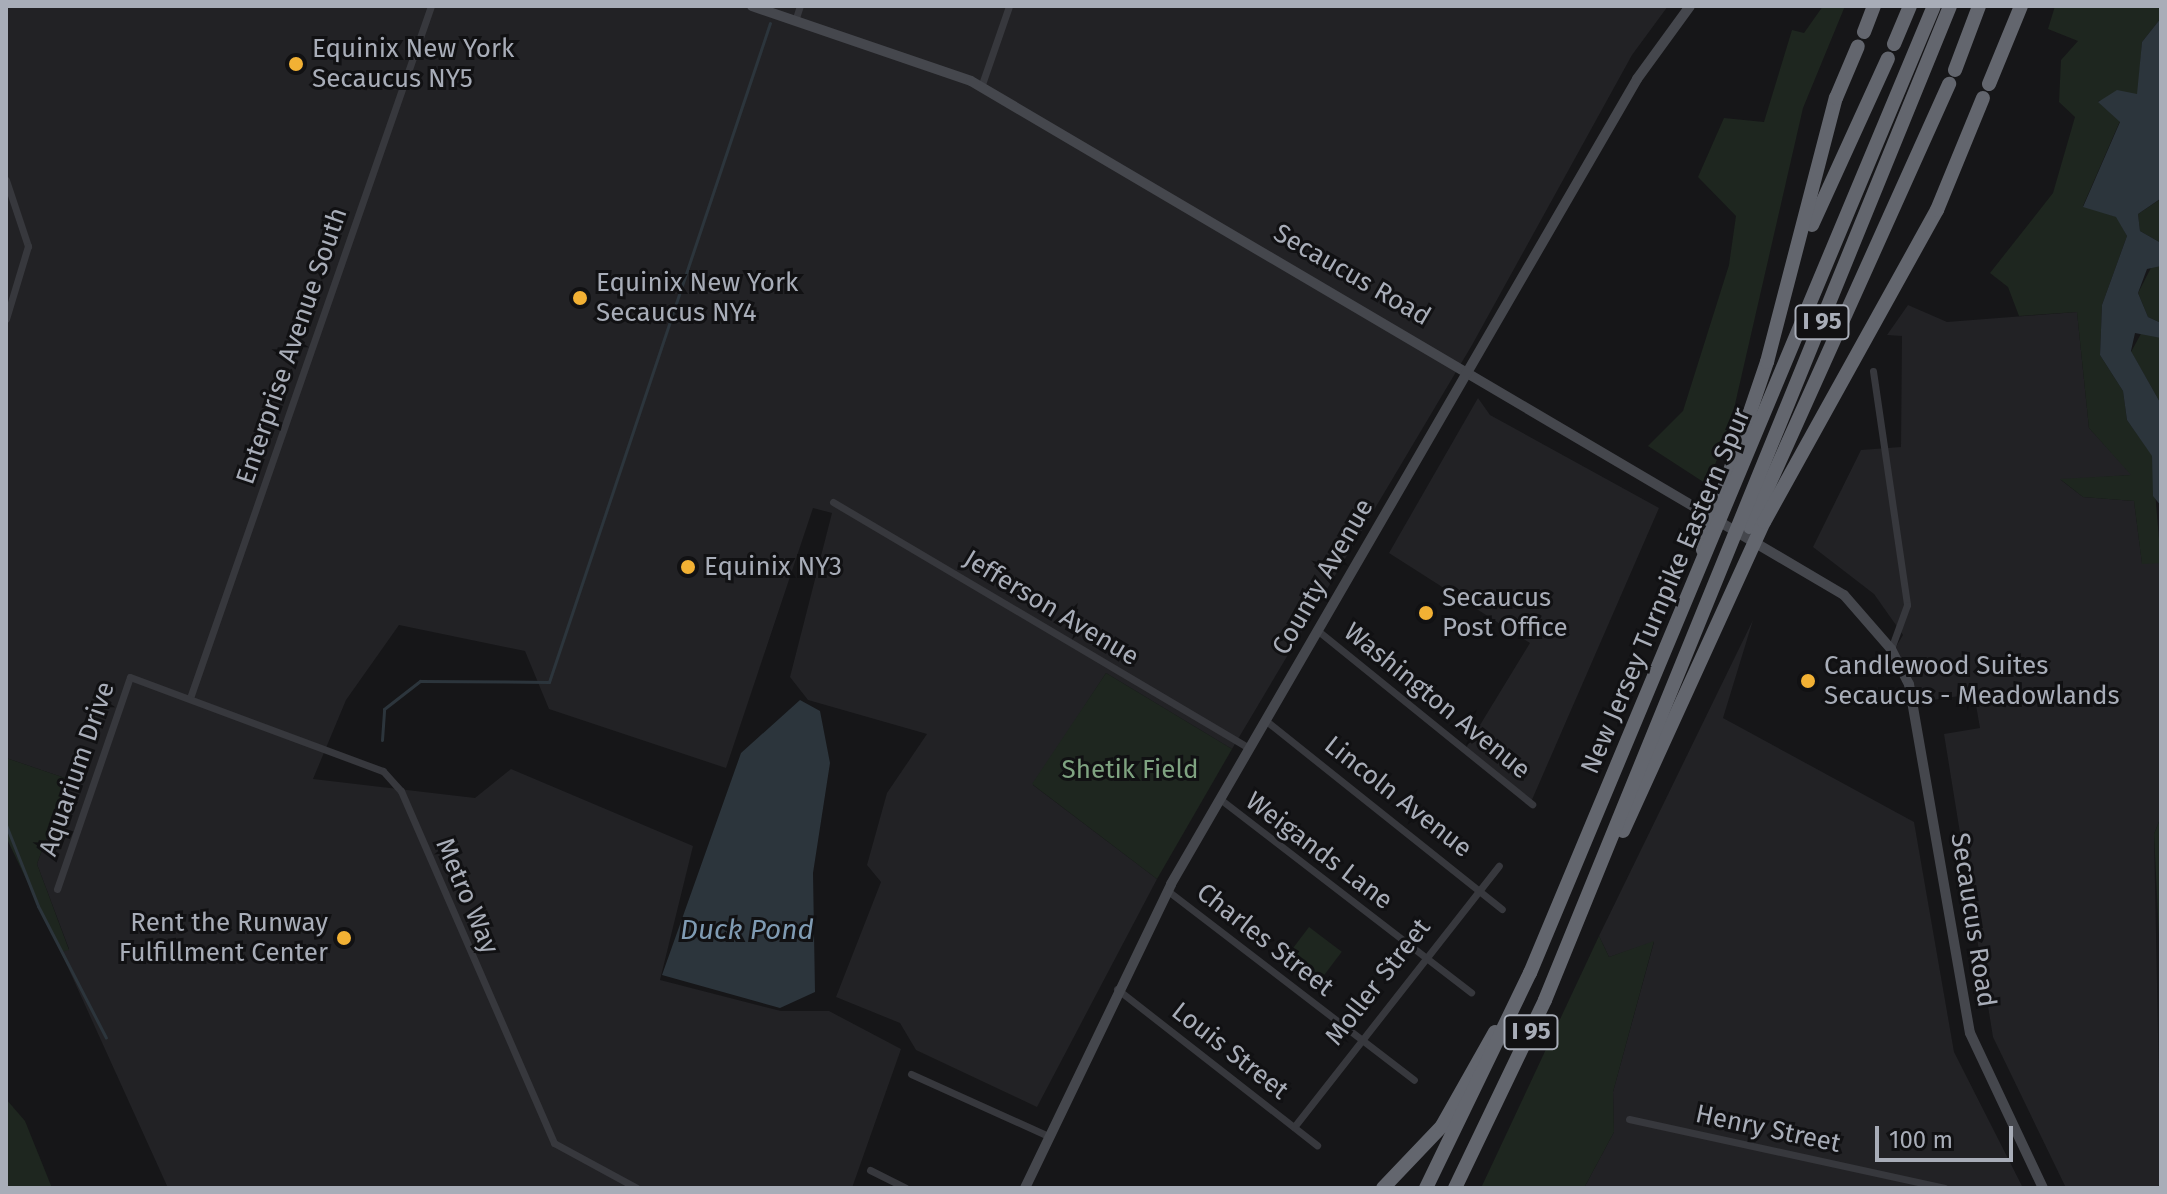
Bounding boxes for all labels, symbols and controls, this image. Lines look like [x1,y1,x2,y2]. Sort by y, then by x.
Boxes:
place label: Equinix New York Secaucus NY5 [312,33,514,94]
marker: Equinix New York Secaucus NY5 [287,55,305,73]
street label: Enterprise Avenue South [230,204,354,488]
street label: Secaucus Road [1268,217,1436,333]
place label: Equinix New York Secaucus NY4 [596,267,798,328]
marker: Equinix New York Secaucus NY4 [571,289,589,307]
road number: I 95 [1794,302,1850,342]
street label: New Jersey Turnpike Eastern Spur [1575,403,1757,779]
street label: County Avenue [1266,493,1380,661]
street label: Jefferson Avenue [958,543,1144,673]
place label: Equinix NY3 [704,551,842,583]
marker: Equinix NY3 [679,558,697,576]
place label: Secaucus Post Office [1442,582,1568,644]
marker: Secaucus Post Office [1417,604,1435,622]
street label: Washington Avenue [1338,616,1536,786]
place label: Candlewood Suites Secaucus - Meadowlands [1824,650,2120,712]
marker: Candlewood Suites Secaucus - Meadowlands [1799,672,1817,690]
street label: Aquarium Drive [33,678,121,860]
street label: Lincoln Avenue [1318,730,1478,864]
park label: Shetik Field [1062,754,1198,786]
street label: Weigands Lane [1239,786,1399,916]
street label: Secaucus Road [1944,831,2002,1009]
street label: Metro Way [429,834,505,958]
street label: Charles Street [1190,877,1340,1003]
place label: Rent the Runway Fulfillment Center [119,907,328,968]
street label: Moller Street [1319,912,1437,1052]
water label: Duck Pond [680,913,814,947]
marker: Rent the Runway Fulfillment Center [335,929,353,947]
street label: Louis Street [1165,996,1295,1106]
road number: I 95 [1503,1012,1559,1052]
street label: Henry Street [1693,1098,1843,1160]
scale bar [1879,1110,2017,1160]
text: 100 m [1889,1126,1953,1154]

